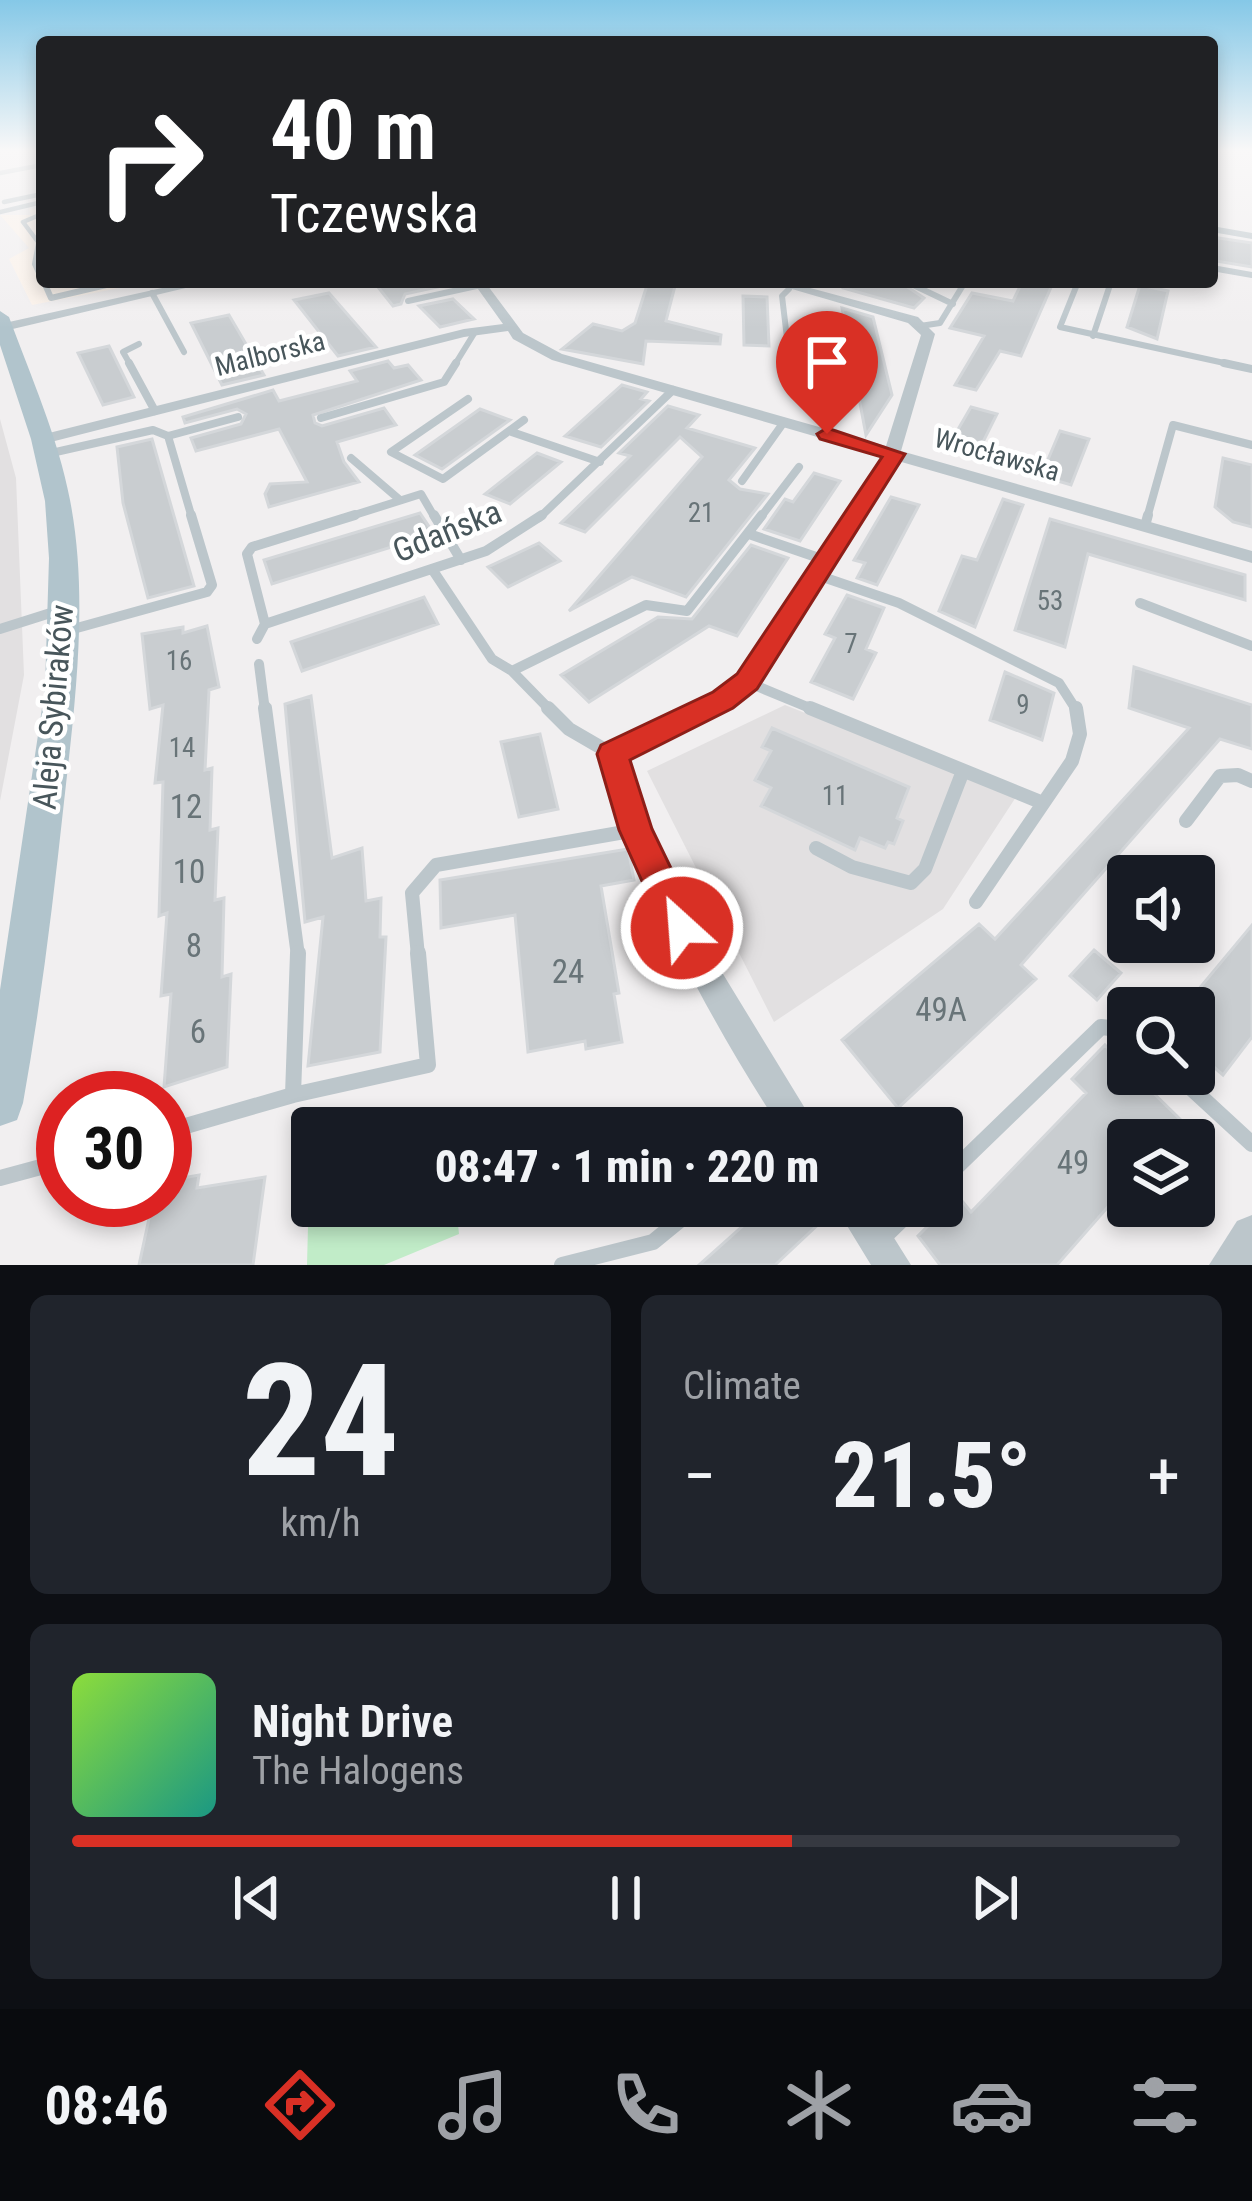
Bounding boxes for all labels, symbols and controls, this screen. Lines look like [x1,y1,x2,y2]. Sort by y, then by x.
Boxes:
text: 40 m [270,81,437,180]
icon: right [72,84,228,240]
text: Tczewska [270,182,479,245]
pin [776,311,878,434]
street label: Malborska [212,325,328,383]
icon: arrive [794,329,860,395]
street label: Wrocławska [931,422,1063,488]
street label: Gdańska [387,492,507,570]
house number: 21 [688,497,714,529]
house number: 53 [1037,585,1063,617]
street label: Aleja Sybiraków [25,603,81,811]
house number: 7 [844,628,858,660]
house number: 16 [166,645,192,677]
house number: 9 [1016,689,1030,721]
house number: 14 [169,732,195,764]
house number: 11 [822,780,848,812]
house number: 12 [170,787,202,826]
house number: 10 [173,852,205,891]
map controls [1107,855,1215,1227]
button: sound [1107,855,1215,963]
position arrow [619,865,745,991]
house number: 8 [186,926,202,965]
house number: 24 [552,952,584,991]
button: search [1107,987,1215,1095]
house number: 49A [915,990,967,1029]
house number: 6 [190,1012,206,1051]
speed limit sign: 30 [36,1071,192,1227]
button: layers [1107,1119,1215,1227]
text: 08:47 · 1 min · 220 m [435,1140,819,1193]
house number: 49 [1057,1143,1089,1182]
text: 24 [242,1330,399,1513]
text: Climate [683,1363,801,1409]
text: 21.5° [832,1424,1031,1529]
text: − [683,1438,716,1515]
text: + [1147,1438,1180,1515]
text: km/h [280,1500,361,1546]
text: Night Drive [252,1695,453,1748]
text: The Halogens [252,1748,464,1794]
icon: previous [224,1865,290,1931]
icon: pause [593,1865,659,1931]
icon: next [962,1865,1028,1931]
icon: directions [258,2063,342,2147]
icon: music [431,2063,515,2147]
icon: phone [604,2063,688,2147]
icon: climate [777,2063,861,2147]
icon: car [950,2063,1034,2147]
icon: filters [1123,2063,1207,2147]
text: 08:46 [45,2074,169,2137]

